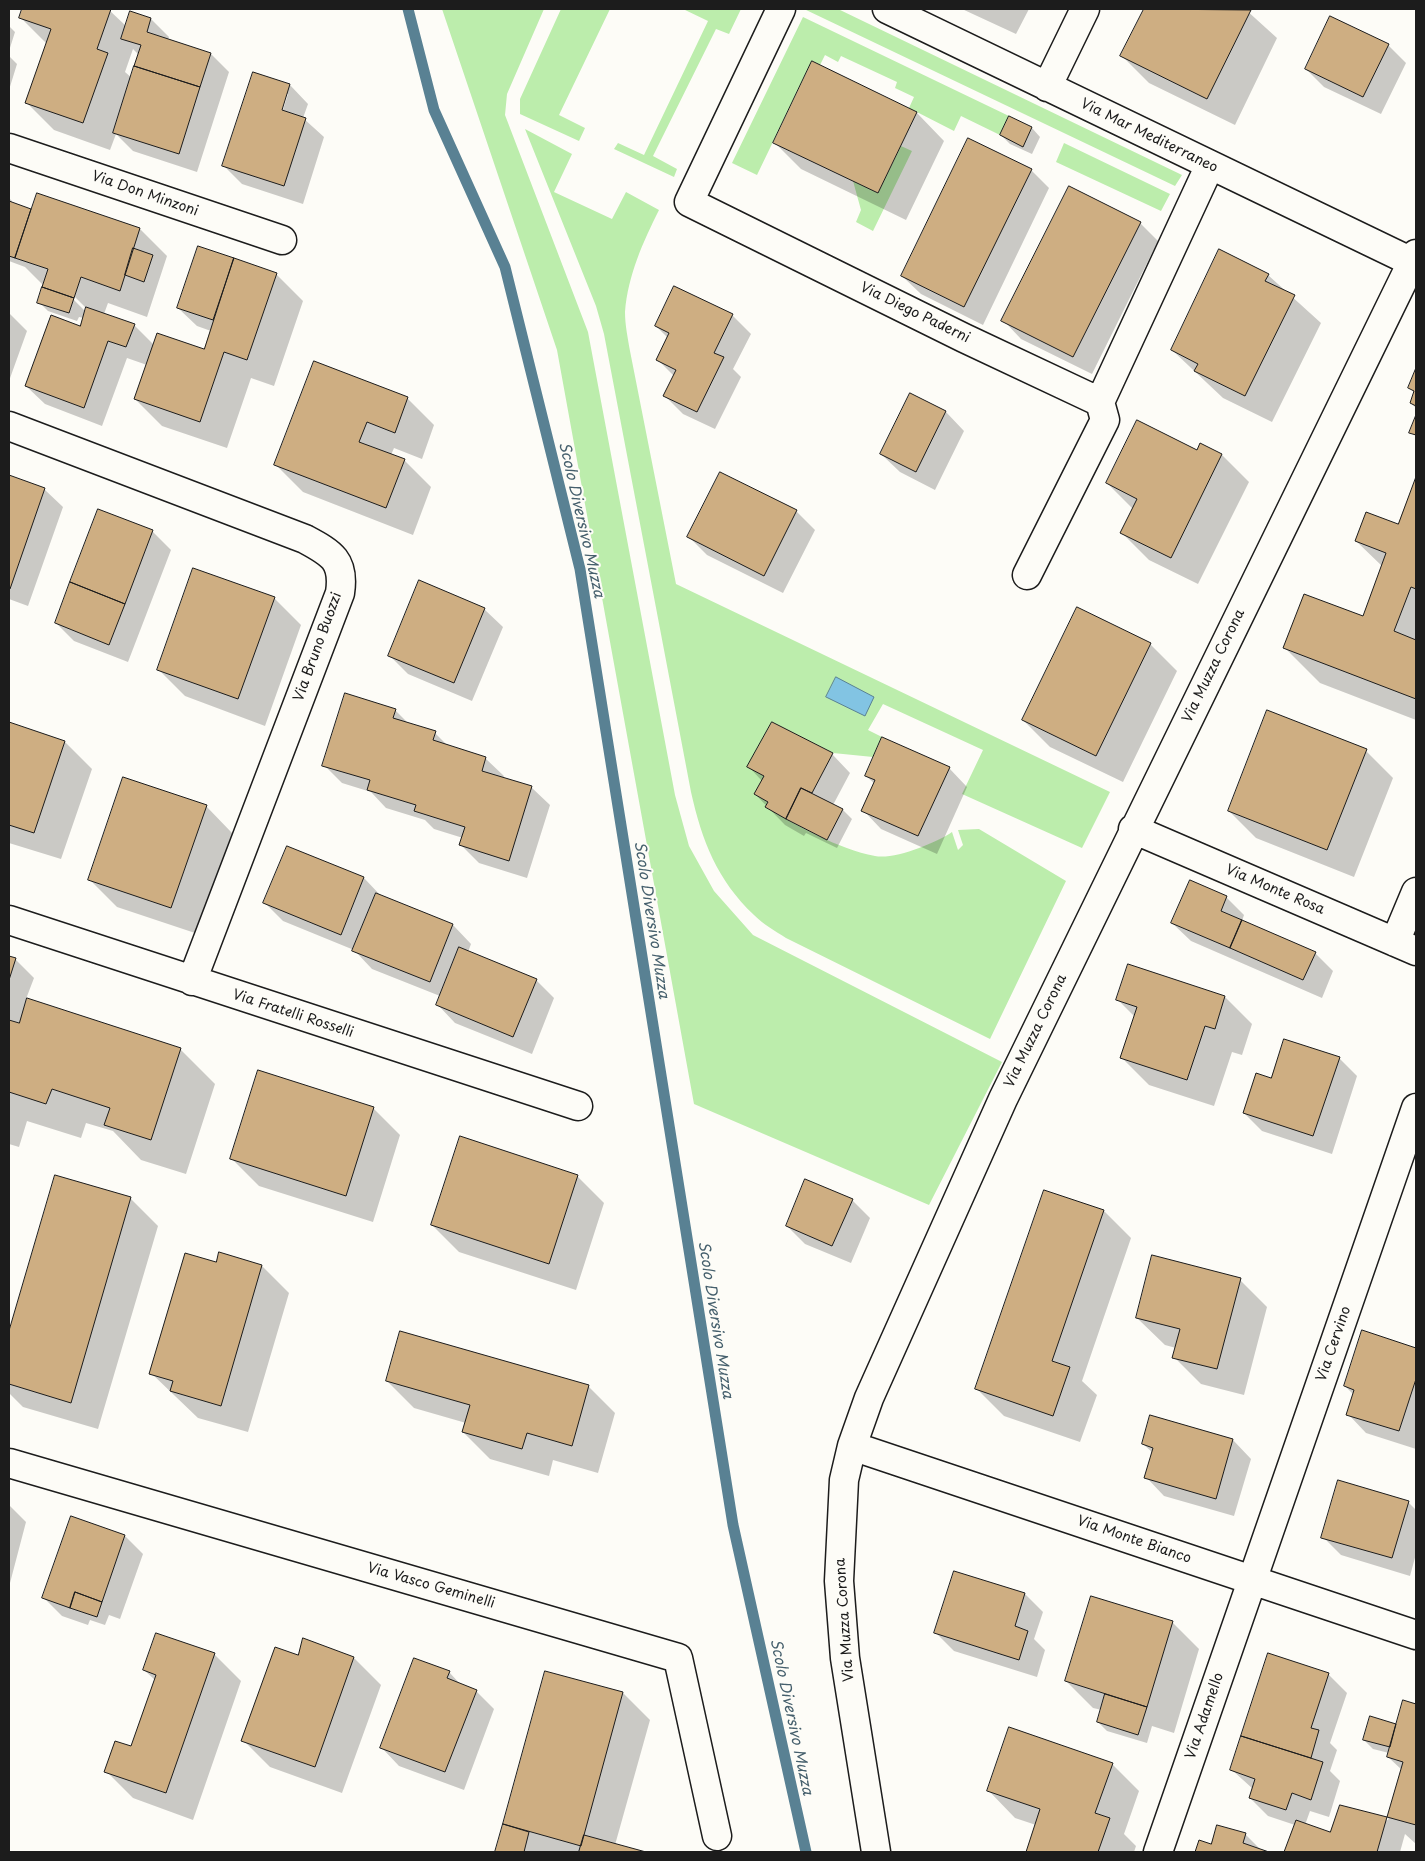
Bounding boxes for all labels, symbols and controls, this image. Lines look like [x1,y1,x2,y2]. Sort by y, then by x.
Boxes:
street label: Via Mar Mediterraneo [1078,95,1220,177]
street label: Via Don Minzoni [90,168,200,220]
street label: Via Diego Paderni [857,279,973,347]
water label: Scolo Diversivo Muzza [554,440,608,600]
street label: Via Bruno Buozzi [290,590,346,704]
street label: Via Muzza Corona [1179,607,1249,725]
water label: Scolo Diversivo Muzza [630,840,672,1000]
street label: Via Monte Rosa [1223,862,1327,918]
street label: Via Muzza Corona [1001,972,1071,1090]
street label: Via Fratelli Rosselli [230,987,356,1041]
water label: Scolo Diversivo Muzza [694,1240,736,1400]
street label: Via Cervino [1313,1304,1355,1384]
street label: Via Monte Bianco [1075,1513,1193,1567]
street label: Via Muzza Corona [832,1558,858,1682]
street label: Via Vasco Geminelli [365,1560,497,1612]
water label: Scolo Diversivo Muzza [766,1637,816,1797]
street label: Via Adamello [1182,1671,1228,1761]

